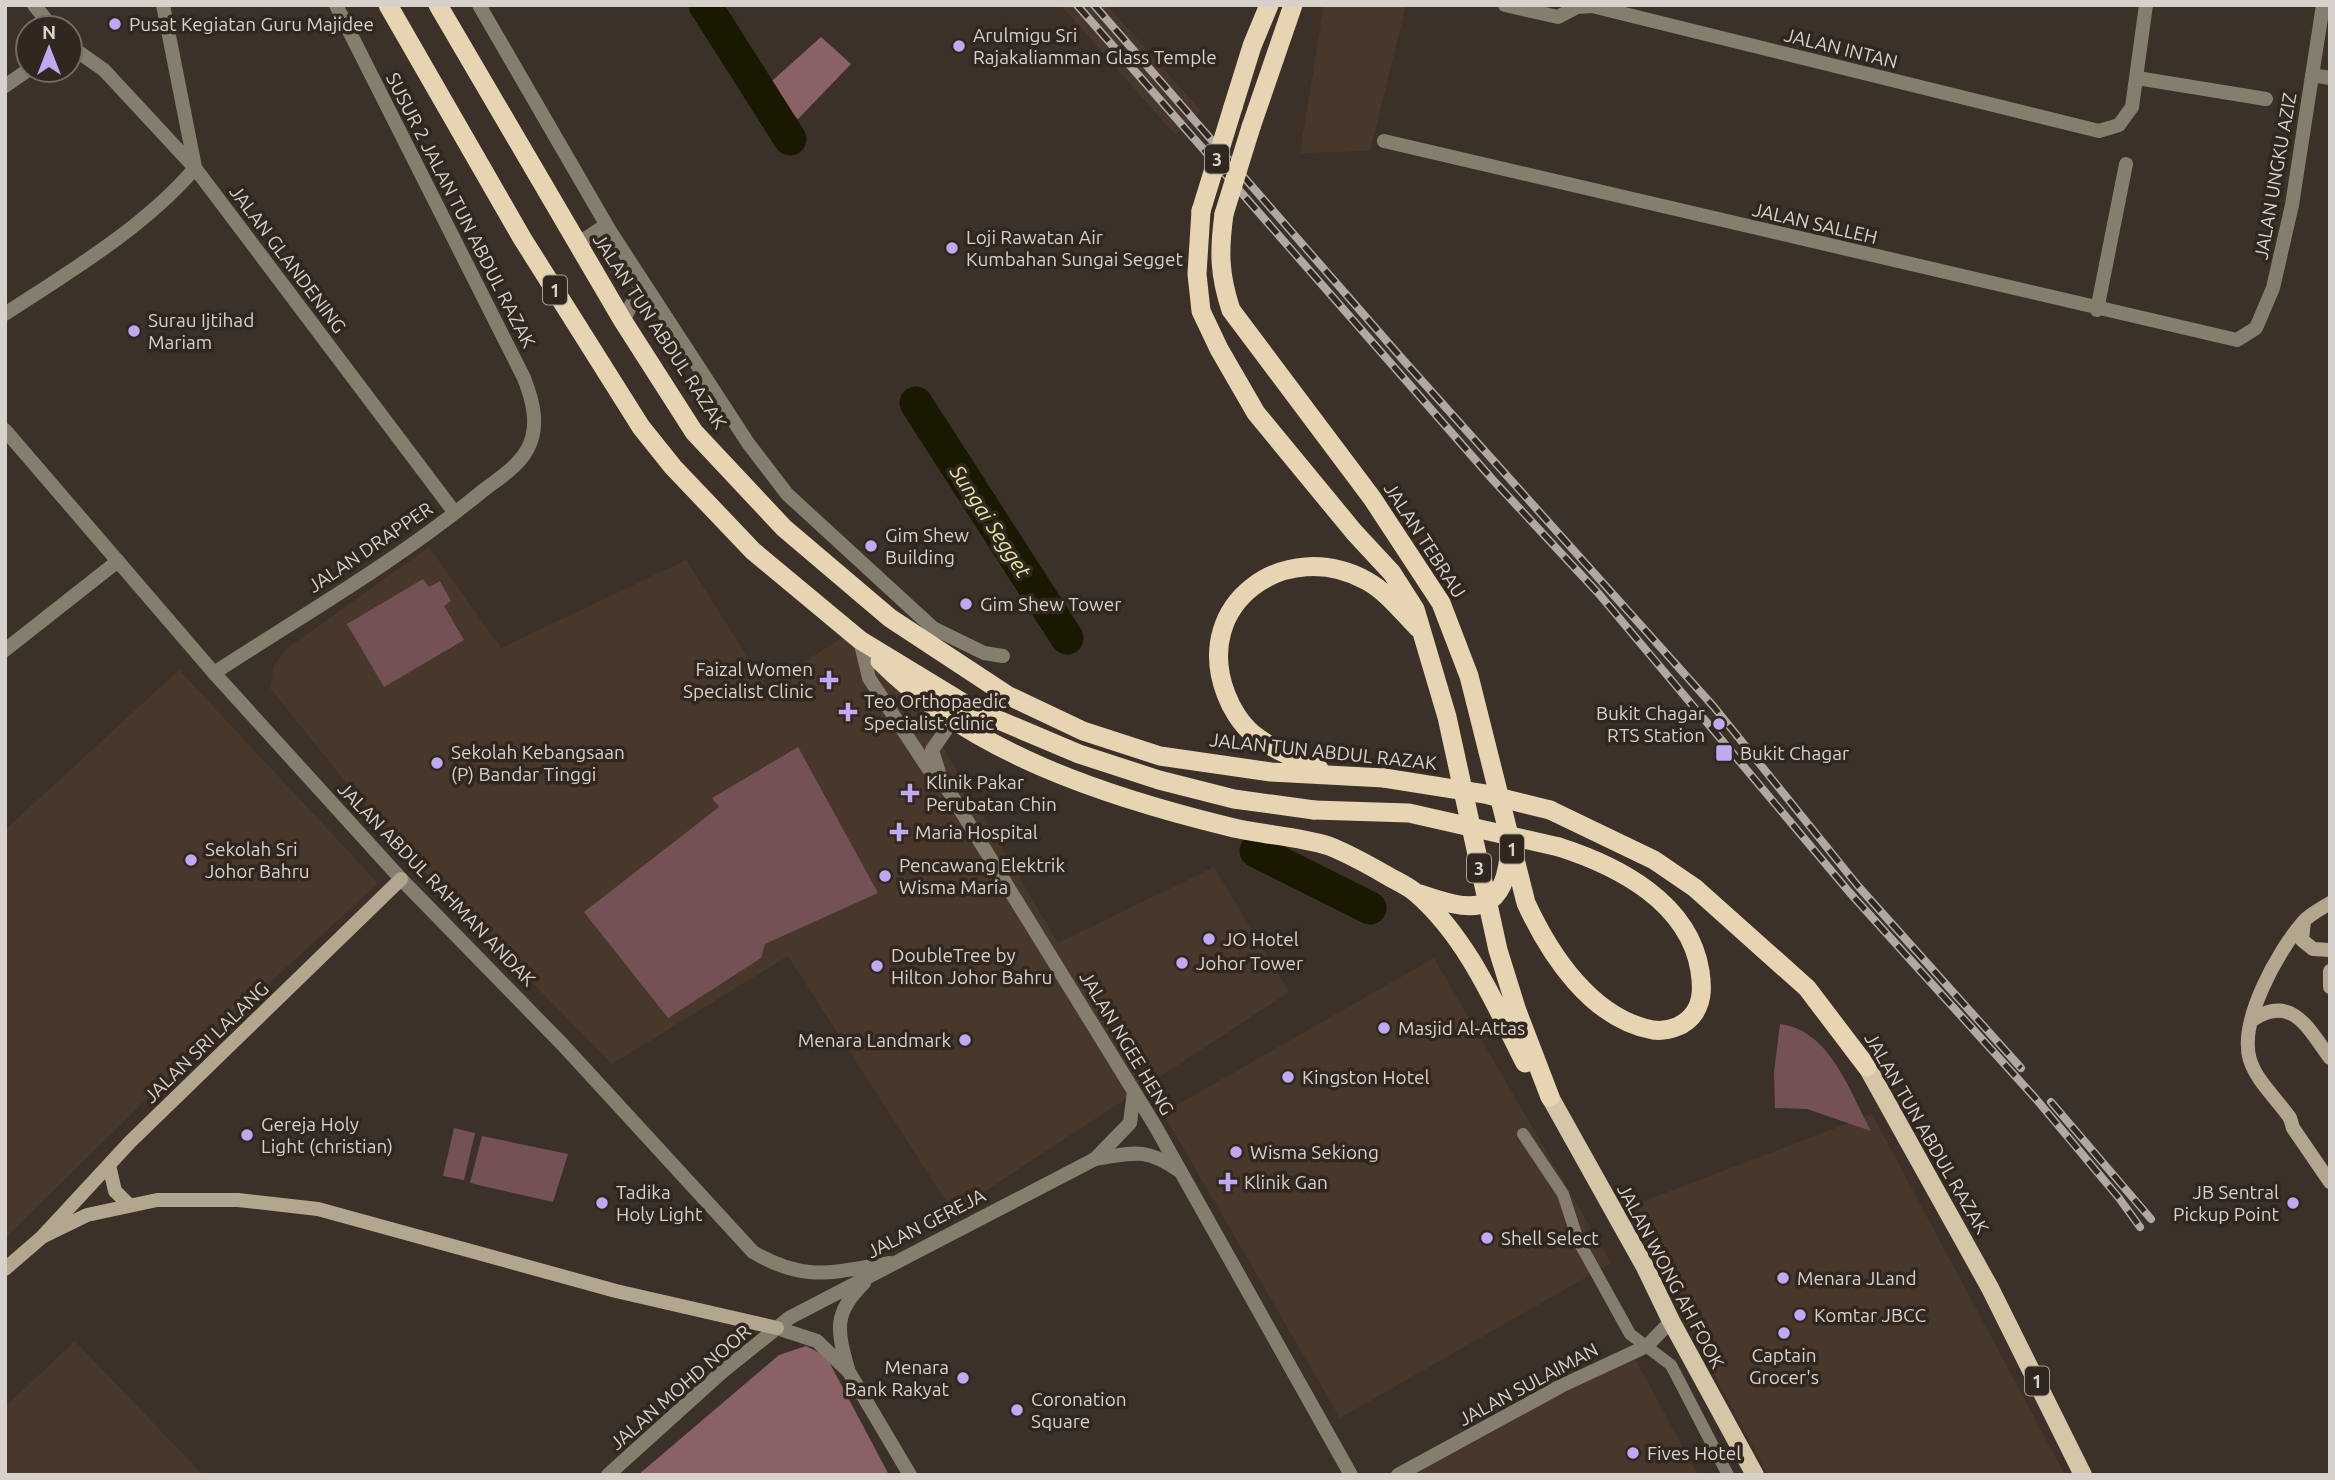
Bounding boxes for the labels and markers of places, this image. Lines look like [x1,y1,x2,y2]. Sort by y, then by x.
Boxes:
place label: Pusat Kegiatan Guru Majidee [129,13,374,35]
marker: Pusat Kegiatan Guru Majidee [107,16,123,32]
place label: Arulmigu Sri Rajakaliamman Glass Temple [973,24,1217,68]
marker: Arulmigu Sri Rajakaliamman Glass Temple [951,38,967,54]
place label: Loji Rawatan Air Kumbahan Sungai Segget [966,226,1184,270]
marker: Loji Rawatan Air Kumbahan Sungai Segget [944,240,960,256]
place label: Surau Ijtihad Mariam [148,309,254,353]
marker: Surau Ijtihad Mariam [126,323,142,339]
place label: Gim Shew Building [885,524,969,568]
marker: Gim Shew Building [863,538,879,554]
place label: Gim Shew Tower [980,593,1122,615]
marker: Gim Shew Tower [958,596,974,612]
place label: Faizal Women Specialist Clinic [683,658,813,702]
marker: Faizal Women Specialist Clinic [819,670,839,690]
place label: Teo Orthopaedic Specialist Clinic [864,690,1007,734]
marker: Teo Orthopaedic Specialist Clinic [838,702,858,722]
place label: Bukit Chagar RTS Station [1596,702,1705,746]
marker: Bukit Chagar RTS Station [1711,716,1727,732]
place label: Sekolah Kebangsaan (P) Bandar Tinggi [451,741,625,785]
place label: Bukit Chagar [1740,742,1849,764]
marker: Bukit Chagar [1714,743,1734,763]
marker: Sekolah Kebangsaan (P) Bandar Tinggi [429,755,445,771]
place label: Klinik Pakar Perubatan Chin [926,771,1057,815]
marker: Klinik Pakar Perubatan Chin [900,783,920,803]
place label: Maria Hospital [915,821,1038,843]
marker: Maria Hospital [889,822,909,842]
place label: Sekolah Sri Johor Bahru [205,838,310,882]
marker: Sekolah Sri Johor Bahru [183,852,199,868]
place label: Pencawang Elektrik Wisma Maria [899,854,1065,898]
marker: Pencawang Elektrik Wisma Maria [877,868,893,884]
place label: JO Hotel [1223,928,1299,950]
marker: JO Hotel [1201,931,1217,947]
place label: DoubleTree by Hilton Johor Bahru [891,944,1052,988]
place label: Johor Tower [1196,952,1303,974]
marker: Johor Tower [1174,955,1190,971]
marker: DoubleTree by Hilton Johor Bahru [869,958,885,974]
place label: Masjid Al-Attas [1398,1017,1525,1039]
marker: Masjid Al-Attas [1376,1020,1392,1036]
place label: Menara Landmark [798,1029,951,1051]
marker: Menara Landmark [957,1032,973,1048]
place label: Kingston Hotel [1302,1066,1430,1088]
marker: Kingston Hotel [1280,1069,1296,1085]
place label: Gereja Holy Light (christian) [261,1113,393,1157]
marker: Gereja Holy Light (christian) [239,1127,255,1143]
place label: Wisma Sekiong [1250,1141,1379,1163]
marker: Wisma Sekiong [1228,1144,1244,1160]
place label: Klinik Gan [1244,1171,1328,1193]
marker: Klinik Gan [1218,1172,1238,1192]
place label: Tadika Holy Light [616,1181,703,1225]
place label: JB Sentral Pickup Point [2173,1181,2280,1225]
marker: Tadika Holy Light [594,1195,610,1211]
marker: JB Sentral Pickup Point [2285,1195,2301,1211]
place label: Shell Select [1501,1227,1599,1249]
marker: Shell Select [1479,1230,1495,1246]
place label: Menara JLand [1797,1267,1917,1289]
marker: Menara JLand [1775,1270,1791,1286]
place label: Komtar JBCC [1814,1304,1926,1326]
marker: Komtar JBCC [1792,1307,1808,1323]
marker: Captain Grocer's [1776,1325,1792,1341]
place label: Captain Grocer's [1749,1344,1819,1388]
place label: Menara Bank Rakyat [845,1356,950,1400]
marker: Menara Bank Rakyat [955,1370,971,1386]
place label: Coronation Square [1031,1388,1127,1432]
marker: Coronation Square [1009,1402,1025,1418]
place label: Fives Hotel [1647,1442,1741,1464]
marker: Fives Hotel [1625,1445,1641,1461]

